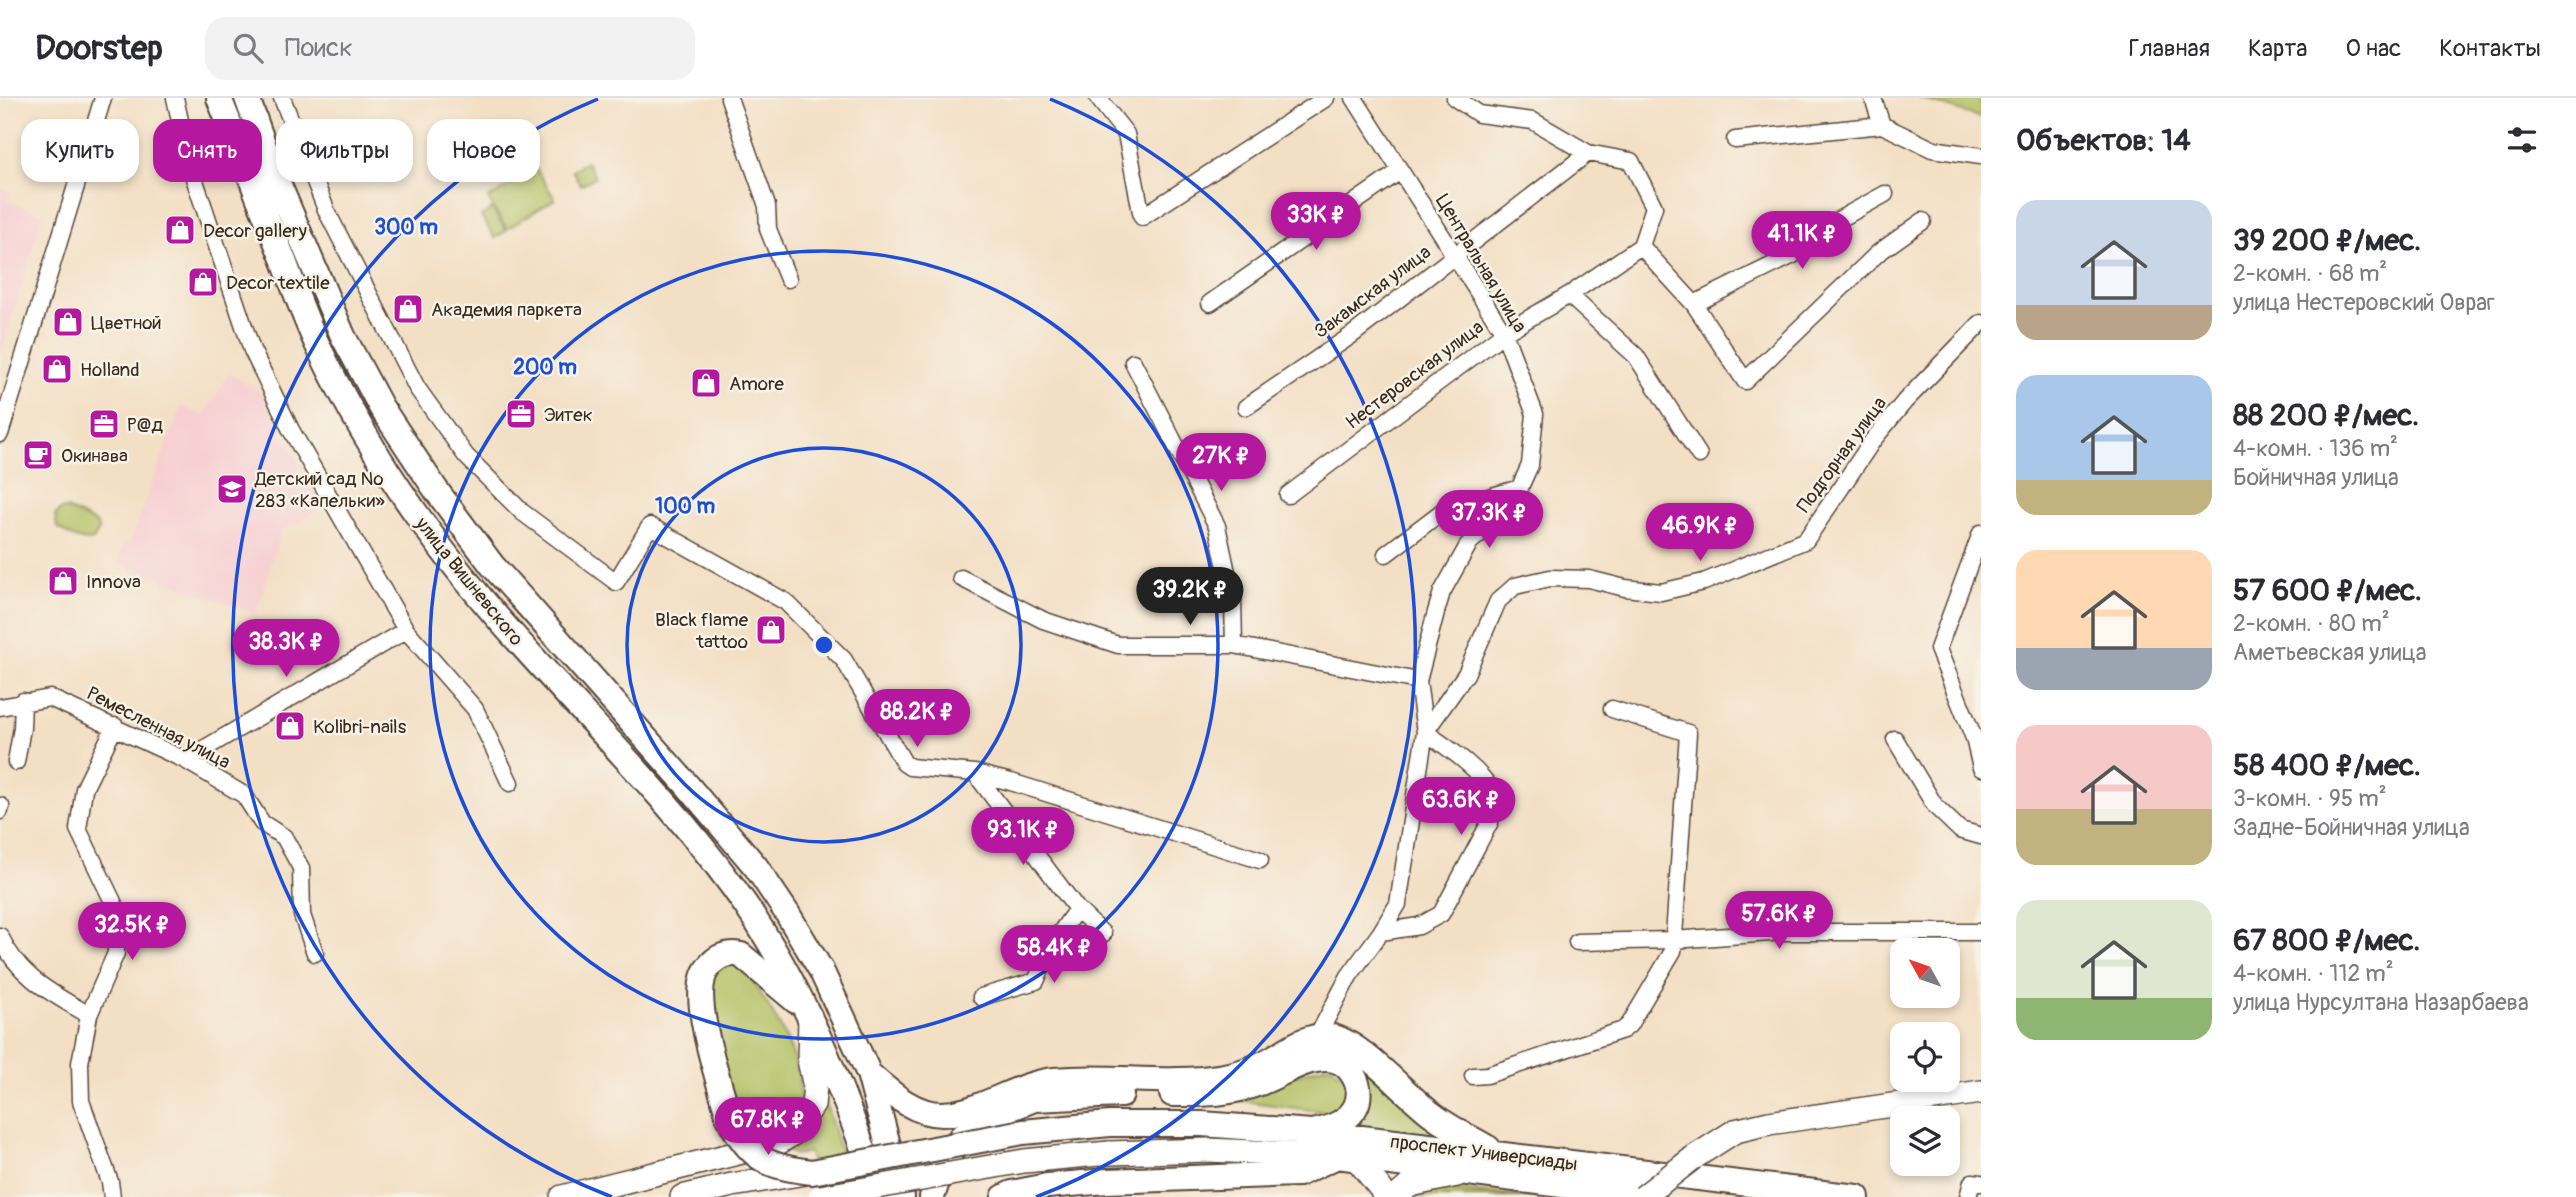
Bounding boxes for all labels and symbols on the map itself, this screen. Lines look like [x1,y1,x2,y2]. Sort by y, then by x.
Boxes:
street label: Центральная улица [1430,190,1532,337]
pin: 33K ₽ [1267,192,1365,252]
pin: 41.1K ₽ [1737,212,1867,271]
shop icon: Decor gallery [163,213,197,247]
text: 300 m [374,214,438,241]
place label: Decor gallery [203,219,307,243]
street label: Закамская улица [1309,240,1436,344]
shop icon: Decor textile [186,265,220,299]
place label: Decor textile [226,271,330,295]
shop icon: Академия паркета [391,292,425,326]
place label: Академия паркета [431,298,582,322]
shop icon: Цветной [51,305,85,339]
place label: Цветной [91,311,162,335]
street label: Нестеровская улица [1341,315,1489,435]
shop icon: Holland [40,352,74,386]
text: 200 m [513,354,577,381]
place label: Holland [80,358,140,382]
shop icon: Amore [689,366,723,400]
place label: Amore [729,372,784,396]
street label: Подгорная улица [1792,392,1892,517]
office icon: Эитек [504,397,538,431]
place label: Эитек [544,403,593,427]
office icon: Р@д [87,407,121,441]
place label: Р@д [127,413,164,437]
pin: 27K ₽ [1172,434,1270,493]
cafe icon: Окинава [21,438,55,472]
place label: Окинава [61,444,128,468]
place label: Детский сад № 283 «Капельки» [254,467,385,513]
school or university icon: Детский сад № 283 «Капельки» [215,472,249,506]
pin: 37.3K ₽ [1424,490,1554,550]
text: 100 m [655,493,715,520]
pin: 46.9K ₽ [1635,504,1765,563]
street label: улица Вишневского [409,512,528,651]
shop icon: Innova [46,564,80,598]
pin: 39.2K ₽ [1125,568,1255,627]
place label: Innova [86,570,141,594]
place label: Black flame tattoo [655,608,749,654]
shop icon: Black flame tattoo [754,613,788,647]
pin: 38.3K ₽ [221,620,351,679]
centre of rings [812,633,836,657]
street label: Ремесленная улица [83,681,234,774]
pin: 88.2K ₽ [852,690,982,749]
shop icon: Kolibri-nails [273,709,307,743]
place label: Kolibri-nails [313,715,407,739]
pin: 63.6K ₽ [1396,778,1526,837]
pin: 93.1K ₽ [958,808,1088,867]
pin: 57.6K ₽ [1714,892,1844,951]
pin: 32.5K ₽ [67,902,197,962]
pin: 58.4K ₽ [989,926,1119,985]
north arrow [1890,938,1960,1008]
pin: 67.8K ₽ [703,1098,833,1157]
street label: проспект Универсиады [1389,1130,1579,1176]

